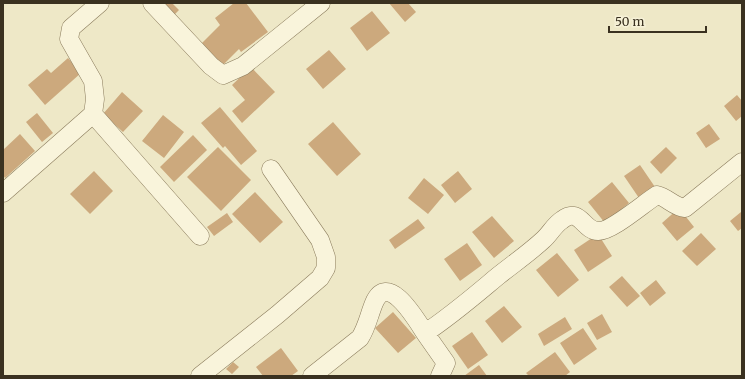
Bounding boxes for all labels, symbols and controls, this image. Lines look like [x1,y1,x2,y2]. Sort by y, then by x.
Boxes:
scale bar [609,8,706,34]
text: 50 m [615,14,644,29]

